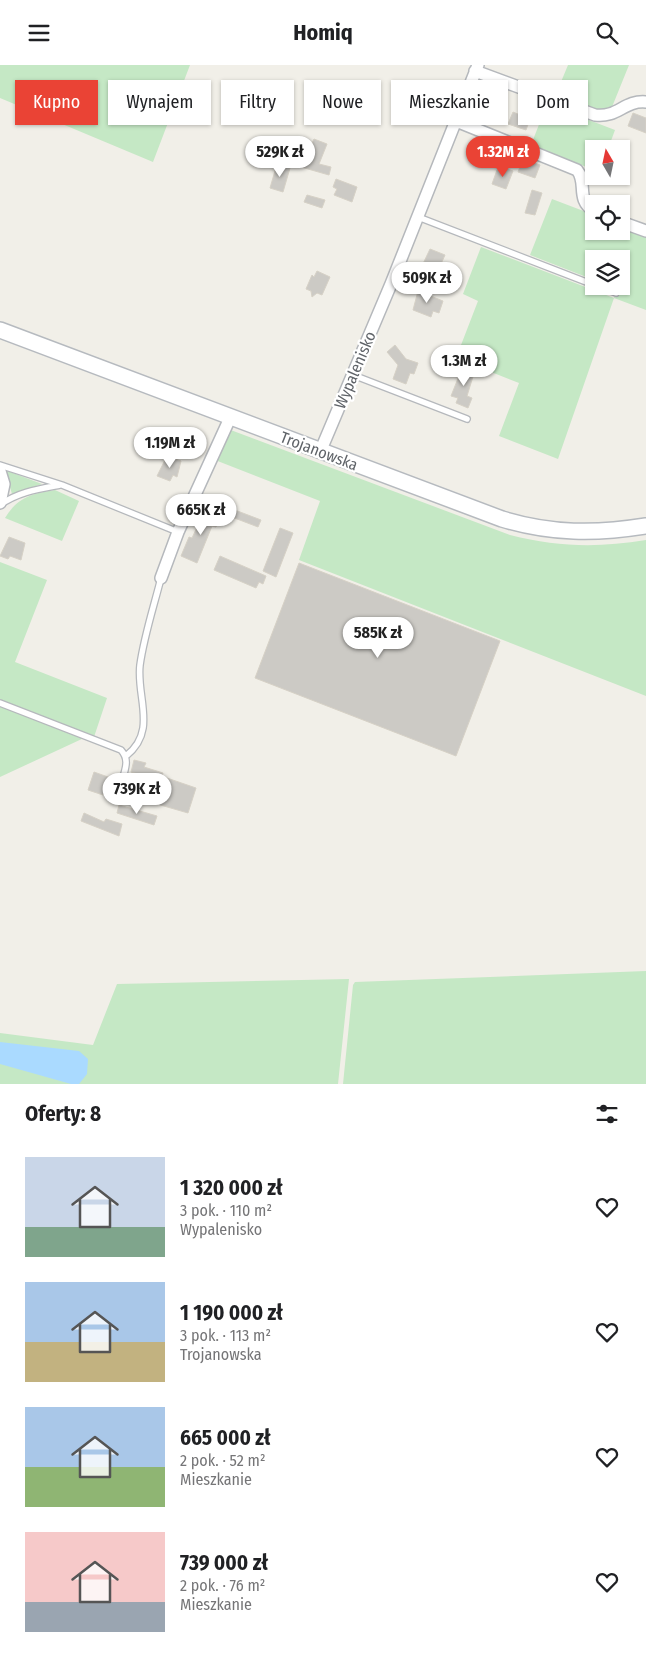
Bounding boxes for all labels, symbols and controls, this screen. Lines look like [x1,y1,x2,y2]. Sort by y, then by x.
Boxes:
icon: menu [25,19,53,47]
text: Homiq [293,19,353,46]
icon: search [593,19,621,47]
chip: Kupno [15,80,98,125]
chip: Wynajem [108,80,211,125]
chip: Filtry [221,80,294,125]
chip: Nowe [304,80,381,125]
chip: Mieszkanie [391,80,508,125]
chip: Dom [518,80,588,125]
pin: 529K zł [234,135,326,178]
pin: 1.32M zł [451,135,555,178]
north arrow [585,140,630,185]
map controls [585,140,630,295]
text: 529K zł [256,142,304,161]
text: 1.32M zł [477,142,529,161]
button: locate [585,195,630,240]
button: layers [585,250,630,295]
pin: 509K zł [381,261,473,304]
text: 509K zł [402,268,452,287]
street label: Wypalenisko [330,328,380,412]
pin: 1.3M zł [418,345,510,387]
text: 1.3M zł [442,351,486,370]
pin: 1.19M zł [118,427,222,469]
street label: Trojanowska [278,428,361,475]
text: 1.19M zł [145,433,195,452]
pin: 665K zł [155,493,247,536]
text: 665K zł [177,500,225,519]
pin: 585K zł [332,617,424,659]
text: 585K zł [354,623,402,642]
pin: 739K zł [91,773,183,815]
text: 739K zł [114,779,160,798]
icon: filters [593,1100,621,1128]
text: Oferty: 8 [25,1101,101,1127]
text: 1 320 000 zł [180,1175,283,1201]
icon: home [65,1177,125,1237]
icon: heart [593,1193,621,1221]
text: 3 pok. · 110 m² [180,1201,272,1220]
text: Wypalenisko [180,1220,262,1239]
text: 1 190 000 zł [180,1300,283,1326]
icon: home [65,1302,125,1362]
icon: heart [593,1318,621,1346]
text: 3 pok. · 113 m² [180,1326,271,1345]
text: Trojanowska [180,1345,262,1364]
text: 665 000 zł [180,1425,271,1451]
icon: home [65,1427,125,1487]
icon: heart [593,1443,621,1471]
text: 2 pok. · 52 m² [180,1451,266,1470]
text: Mieszkanie [180,1470,252,1489]
text: 739 000 zł [180,1550,268,1576]
icon: home [65,1552,125,1612]
icon: heart [593,1568,621,1596]
text: 2 pok. · 76 m² [180,1576,265,1595]
text: Mieszkanie [180,1595,252,1614]

